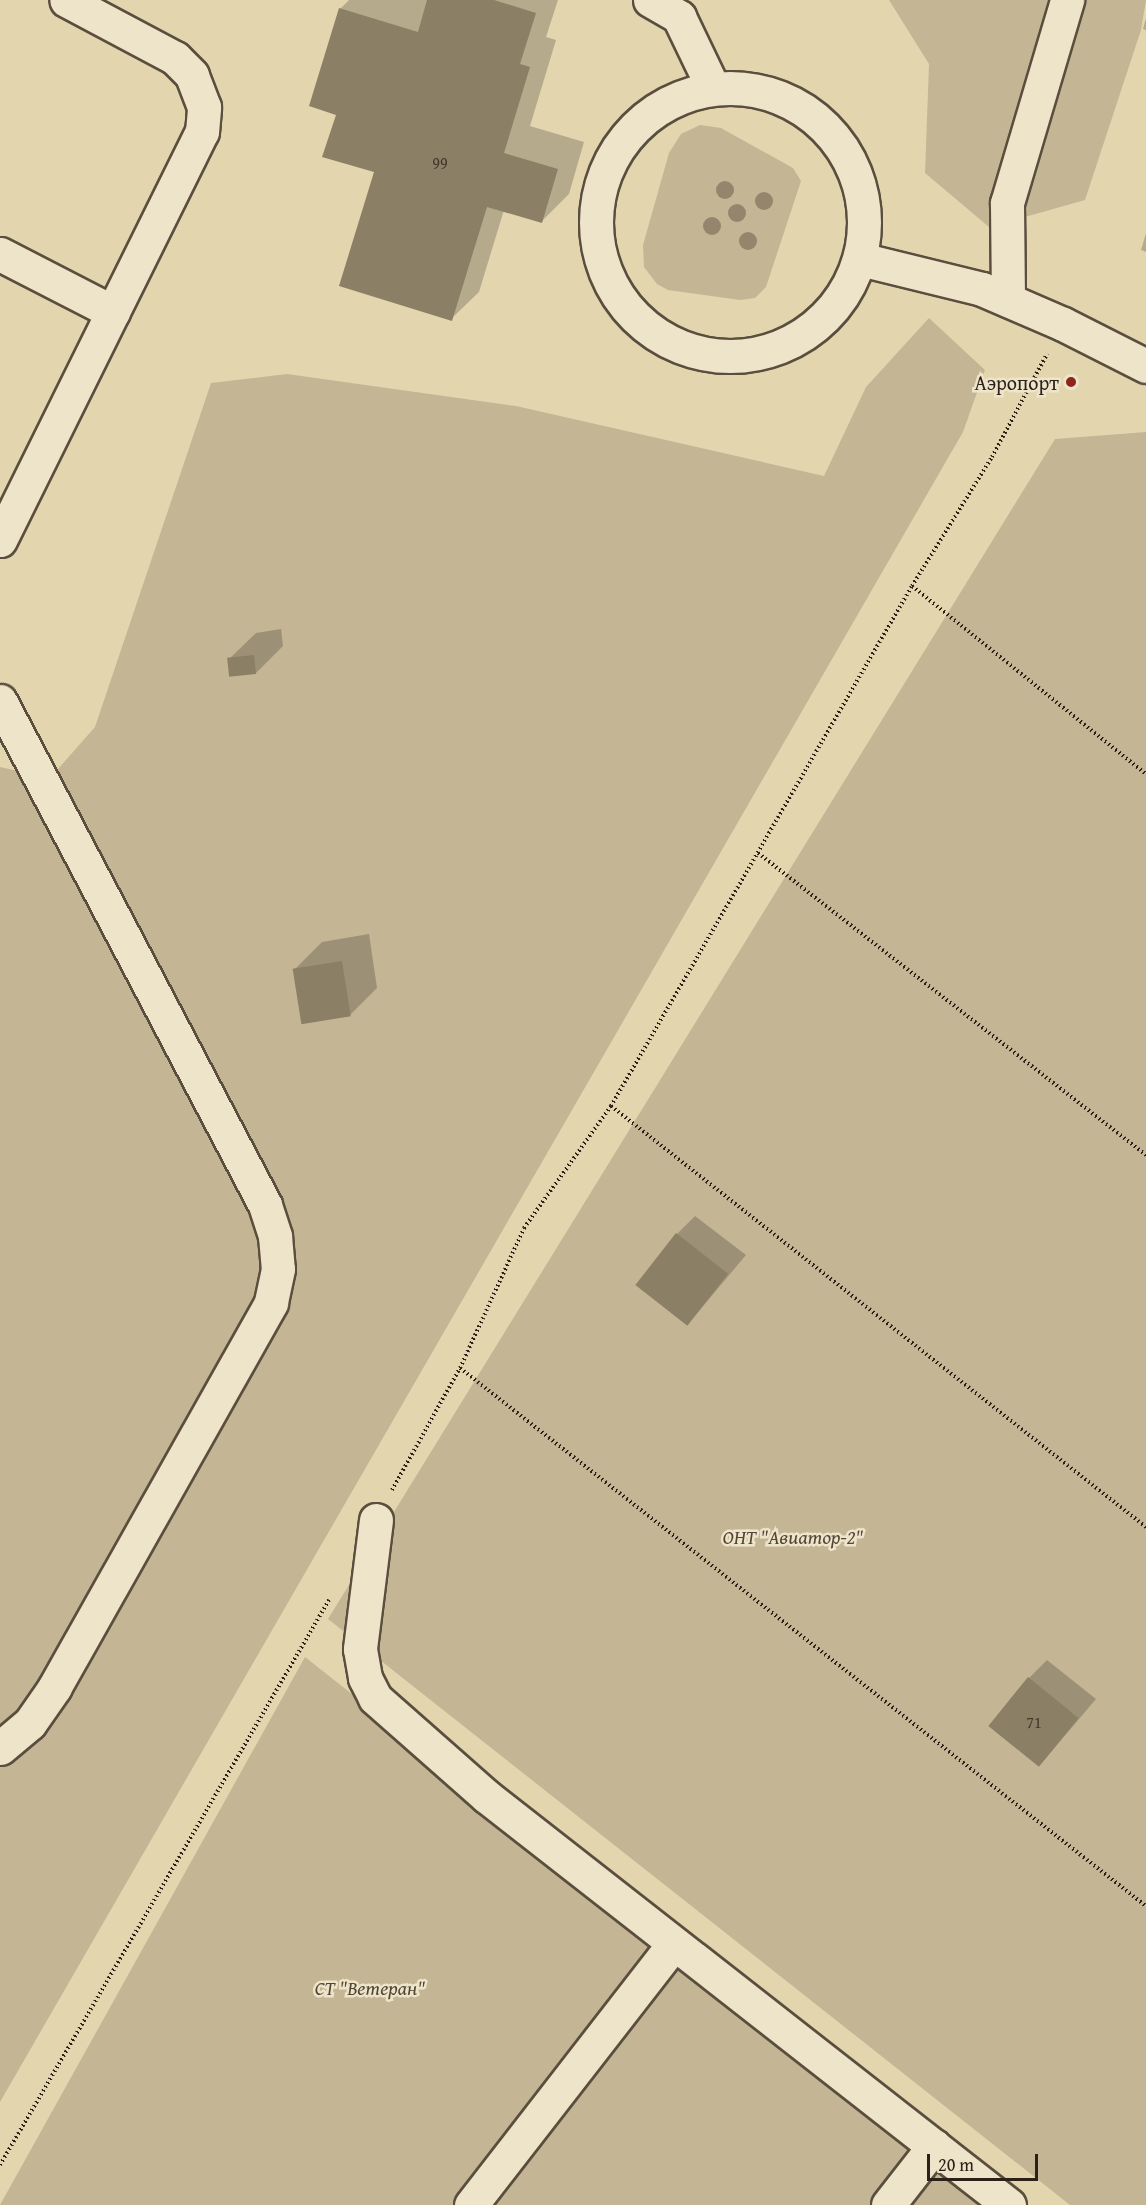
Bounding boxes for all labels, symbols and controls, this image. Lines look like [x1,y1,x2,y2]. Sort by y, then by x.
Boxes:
house number: 99 [432,153,448,173]
place label: Аэропорт [975,370,1059,394]
marker: Аэропорт [1064,375,1078,389]
park label: ОНТ "Авиатор-2" [723,1524,863,1548]
house number: 71 [1026,1712,1042,1732]
park label: СТ "Ветеран" [315,1975,425,1999]
scale bar [930,2142,1041,2180]
text: 20 m [938,2151,974,2178]

